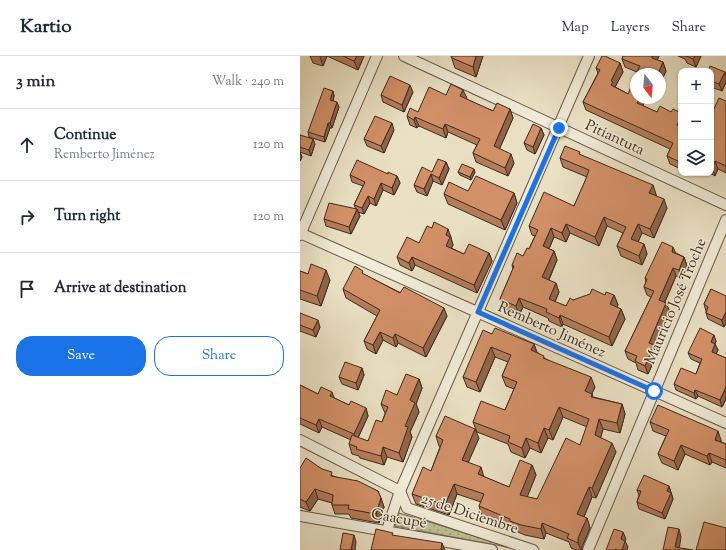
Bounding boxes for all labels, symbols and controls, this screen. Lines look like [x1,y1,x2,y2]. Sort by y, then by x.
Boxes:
text: Kartio [20,14,72,41]
text: Map [562,18,589,38]
text: Layers [611,18,649,38]
text: Share [671,18,706,38]
north arrow [630,68,666,104]
map controls [678,68,714,176]
button: + [678,68,714,104]
text: 3 min [16,70,55,94]
text: Walk · 240 m [212,73,284,91]
button: − [678,104,714,140]
street label: Pitiantuta [581,115,648,161]
route end [550,119,568,137]
text: Continue [54,125,116,146]
icon: ahead [16,134,38,156]
text: 120 m [253,136,284,154]
button: layers [678,140,714,176]
text: Remberto Jiménez [54,146,155,164]
icon: right [16,206,38,228]
text: Turn right [54,206,120,227]
text: 120 m [253,208,284,226]
street label: Mauricio José Troche [640,235,712,368]
icon: arrive [16,278,38,300]
text: Arrive at destination [54,278,187,299]
street label: Remberto Jiménez [494,297,609,364]
button: Save [16,336,146,376]
button: Share [154,336,284,376]
route start [645,382,663,400]
street label: 25 de Diciembre [418,489,521,540]
street label: Caacupé [369,504,428,535]

